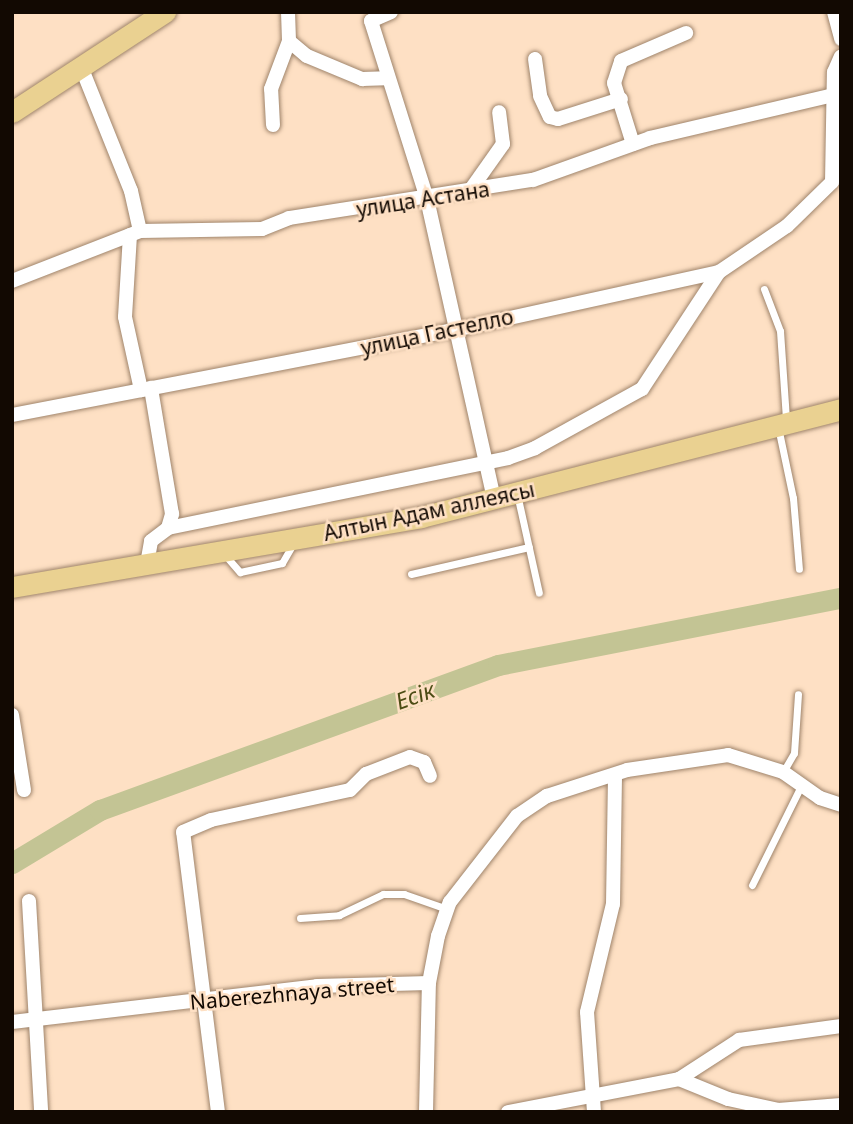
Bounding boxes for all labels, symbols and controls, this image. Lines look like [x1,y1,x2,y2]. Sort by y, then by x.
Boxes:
street label: улица Астана [355,176,491,222]
street label: улица Гастелло [359,304,515,360]
street label: Алтын Адам аллеясы [321,476,537,546]
water label: Есік [392,675,438,715]
street label: Naberezhnaya street [189,972,395,1014]

